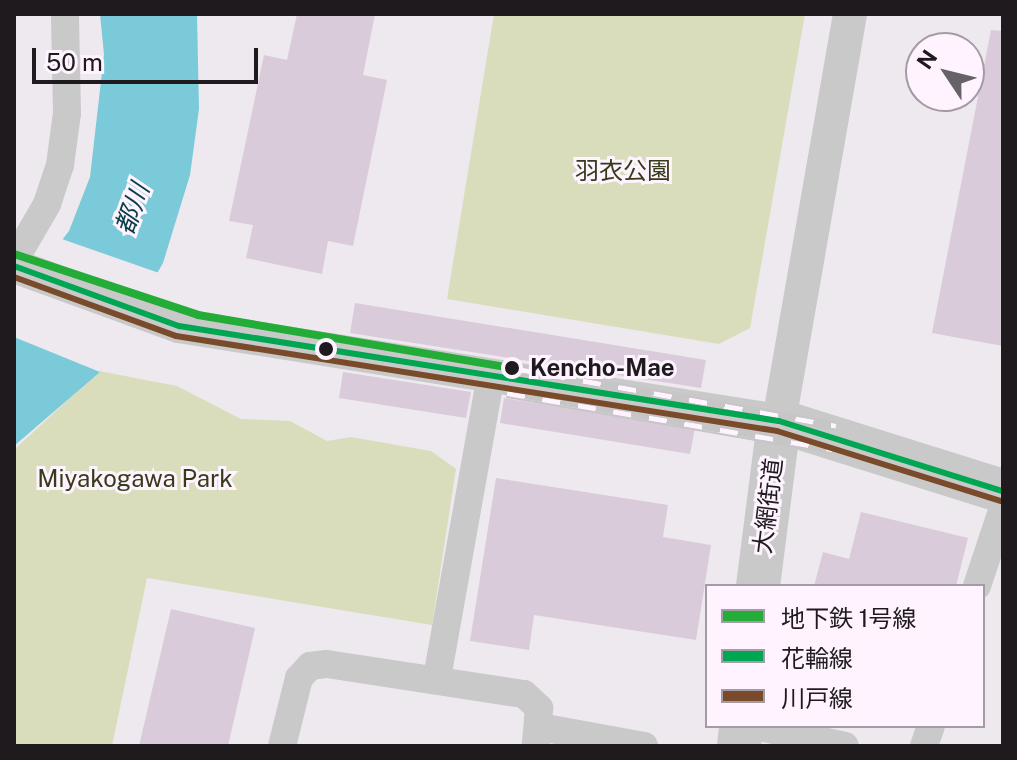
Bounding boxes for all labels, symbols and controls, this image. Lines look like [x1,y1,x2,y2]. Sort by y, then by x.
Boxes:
scale bar [36,32,262,82]
north arrow [905,32,985,112]
text: N [911,45,943,74]
text: 50 m [46,48,103,76]
park label: 羽衣公園 [575,157,671,185]
water label: 都川 [108,179,156,239]
unlabelled marker [318,341,334,357]
place label: Kencho-Mae [530,354,675,382]
marker: Kencho-Mae [501,357,523,379]
street label: 大網街道 [748,457,788,555]
park label: Miyakogawa Park [37,465,233,493]
legend [705,584,985,728]
text: 地下鉄 1号線 [781,604,917,632]
text: 花輪線 [781,644,853,672]
text: 川戸線 [781,684,853,712]

